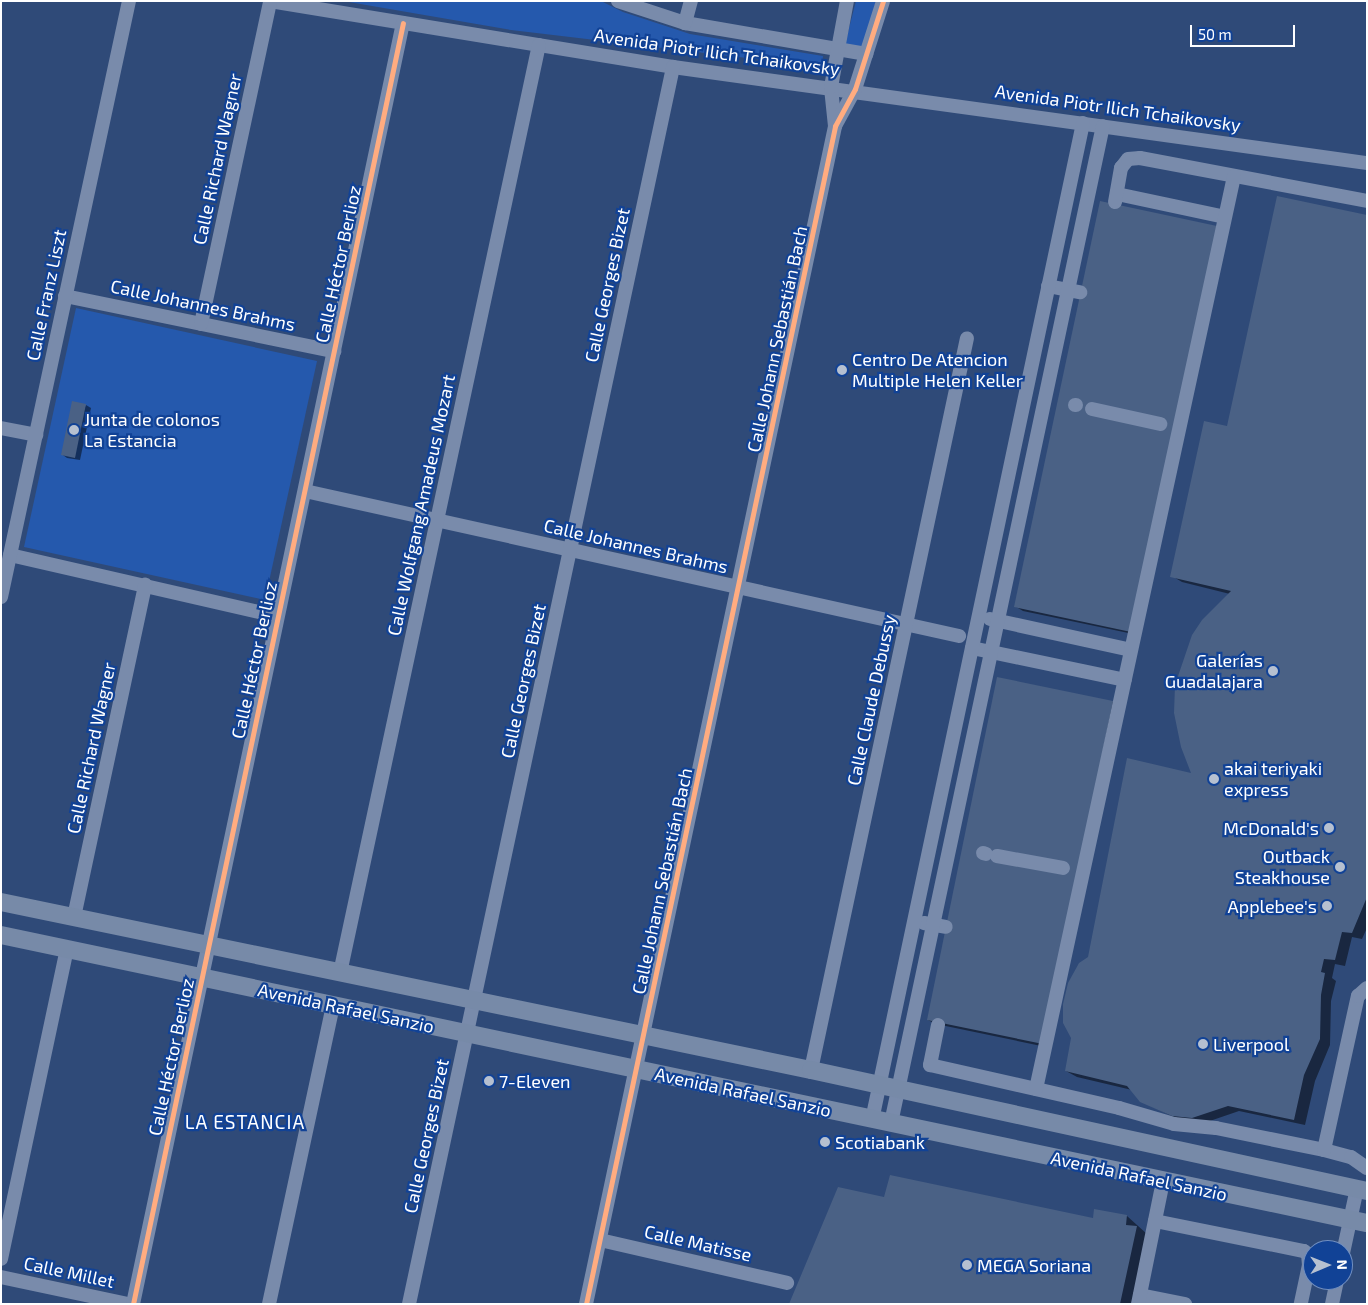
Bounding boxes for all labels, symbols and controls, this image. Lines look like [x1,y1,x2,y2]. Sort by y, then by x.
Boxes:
scale bar [1193,15,1298,47]
street label: Avenida Piotr Ilich Tchaikovsky [592,24,842,80]
text: 50 m [1198,25,1232,43]
street label: Calle Richard Wagner [188,71,246,247]
street label: Avenida Piotr Ilich Tchaikovsky [993,80,1243,136]
street label: Calle Héctor Berlioz [311,183,365,345]
street label: Calle Georges Bizet [580,206,634,364]
street label: Calle Johann Sebastián Bach [742,224,812,454]
street label: Calle Franz Liszt [22,227,70,363]
street label: Calle Johannes Brahms [109,275,297,335]
place label: Centro De Atencion Multiple Helen Keller [852,349,1023,392]
marker: Centro De Atencion Multiple Helen Keller [836,364,848,376]
street label: Calle Wolfgang Amadeus Mozart [383,372,459,638]
place label: Junta de colonos La Estancia [84,409,220,452]
marker: Junta de colonos La Estancia [68,424,80,436]
street label: Calle Johannes Brahms [542,514,730,578]
street label: Calle Héctor Berlioz [227,579,281,741]
street label: Calle Georges Bizet [496,602,550,760]
street label: Calle Claude Debussy [842,613,900,787]
place label: Galerías Guadalajara [1165,650,1263,692]
street label: Calle Richard Wagner [62,660,120,836]
marker: Galerías Guadalajara [1267,665,1279,677]
place label: akai teriyaki express [1224,758,1323,801]
street label: Calle Johann Sebastián Bach [627,766,697,996]
marker: akai teriyaki express [1208,773,1220,785]
place label: McDonald's [1223,817,1319,839]
marker: McDonald's [1323,822,1335,834]
place label: Outback Steakhouse [1235,846,1330,889]
marker: Outback Steakhouse [1334,861,1346,873]
place label: Applebee's [1228,895,1317,917]
marker: Applebee's [1321,900,1333,912]
street label: Calle Héctor Berlioz [144,976,198,1138]
street label: Avenida Rafael Sanzio [256,979,436,1037]
place label: Liverpool [1213,1033,1289,1055]
marker: Liverpool [1197,1038,1209,1050]
street label: Calle Georges Bizet [399,1057,453,1215]
street label: Avenida Rafael Sanzio [653,1063,833,1121]
place label: 7-Eleven [499,1070,571,1092]
marker: 7-Eleven [483,1075,495,1087]
district label: LA ESTANCIA [183,1111,307,1133]
place label: Scotiabank [835,1131,925,1153]
marker: Scotiabank [819,1136,831,1148]
street label: Avenida Rafael Sanzio [1049,1147,1229,1205]
street label: Calle Matisse [642,1220,754,1266]
north arrow [1303,1240,1353,1290]
street label: Calle Millet [22,1252,116,1292]
place label: MEGA Soriana [977,1254,1091,1276]
marker: MEGA Soriana [961,1259,973,1271]
text: N [1334,1260,1351,1270]

